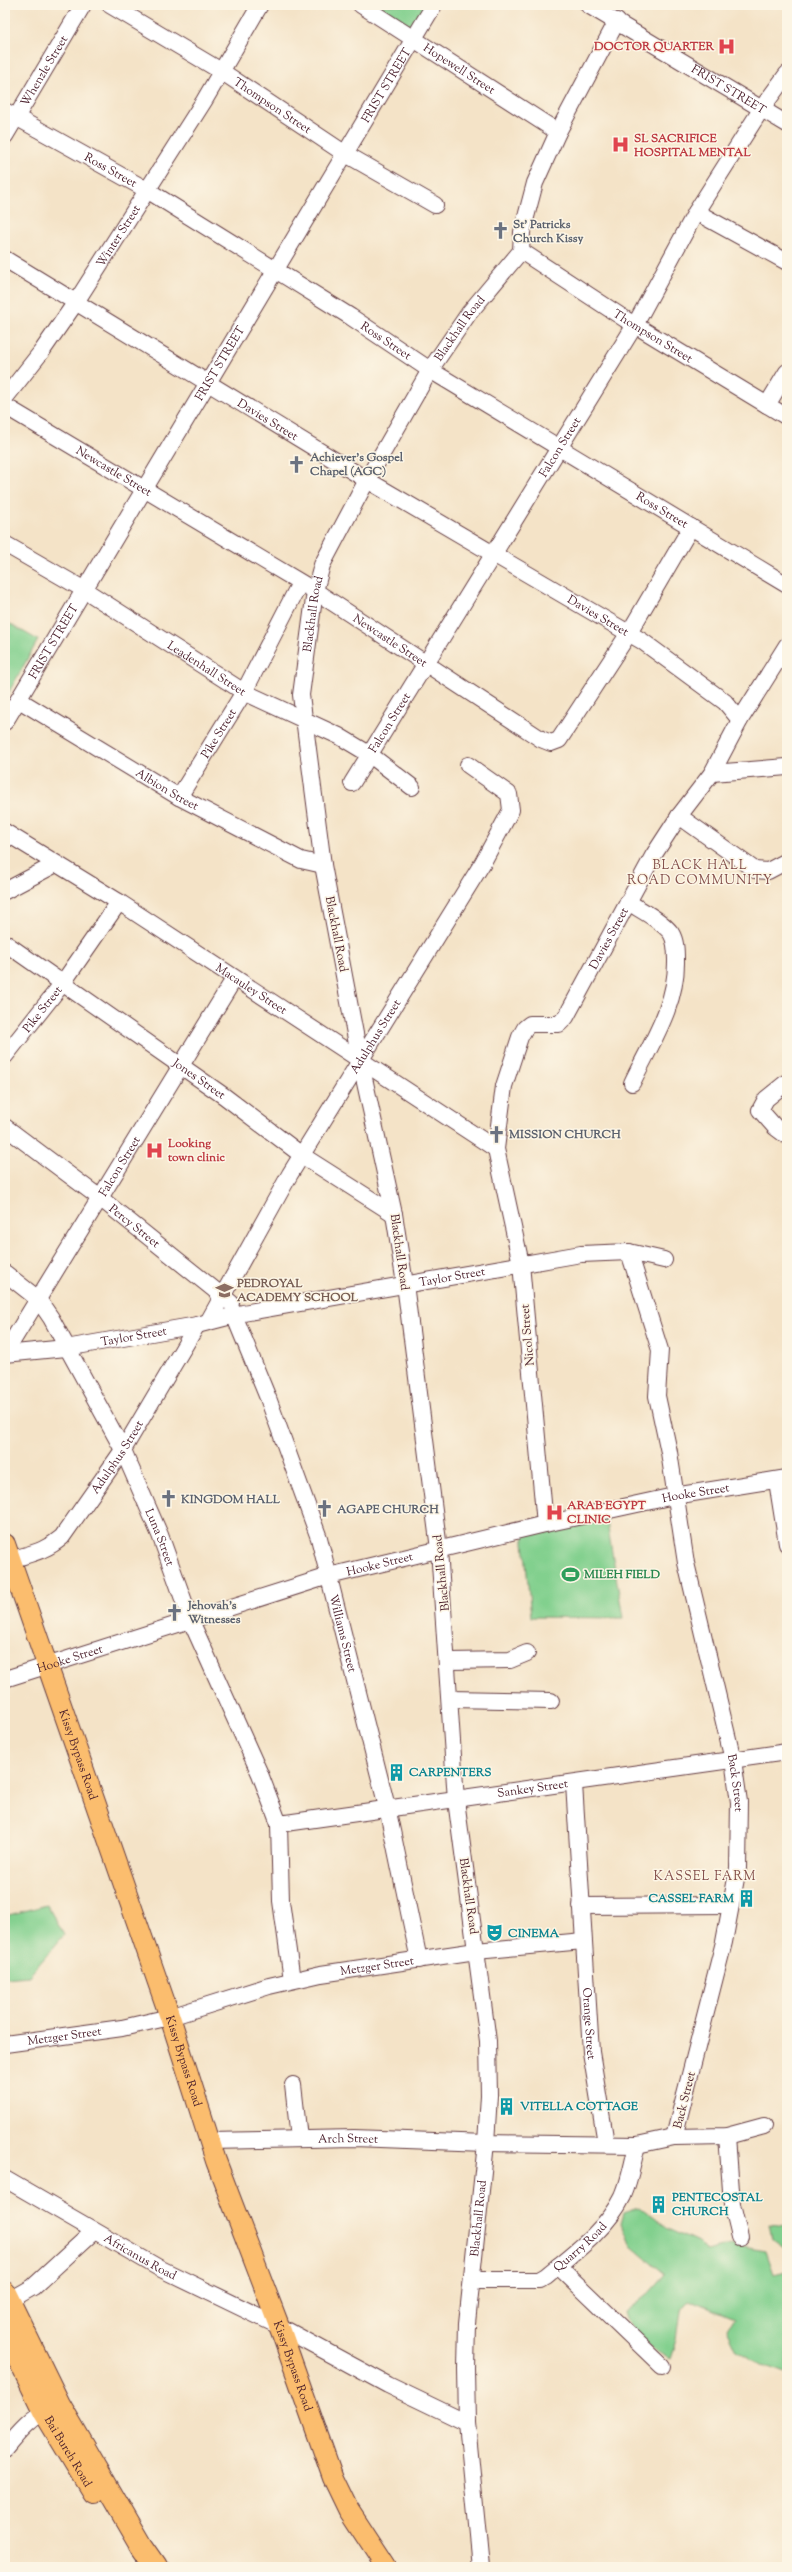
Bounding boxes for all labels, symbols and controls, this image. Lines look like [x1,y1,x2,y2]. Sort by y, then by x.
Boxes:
street label: Whenzle Street [17,32,73,110]
hospital icon: DOCTOR QUARTER [717,36,737,56]
place label: DOCTOR QUARTER [593,38,714,56]
street label: Hopewell Street [419,39,498,99]
street label: FRIST STREET [357,44,417,127]
street label: FRIST STREET [687,61,770,120]
street label: Thompson Street [229,74,315,139]
place label: SL SACRIFICE HOSPITAL MENTAL [633,130,751,162]
hospital icon: SL SACRIFICE HOSPITAL MENTAL [611,135,631,155]
street label: Ross Street [81,149,140,193]
street label: Winter Street [92,202,146,271]
place label: St' Patricks Church Kissy [513,216,584,248]
church icon: St' Patricks Church Kissy [490,221,510,241]
street label: Blackhall Road [430,292,490,365]
street label: Thompson Street [609,305,696,368]
street label: Ross Street [356,318,415,365]
street label: FRIST STREET [191,322,250,405]
street label: Davies Street [233,395,301,446]
street label: Falcon Street [535,414,586,481]
street label: Newcastle Street [72,442,155,502]
place label: Achiever's Gospel Chapel (AGC) [309,449,404,481]
church icon: Achiever's Gospel Chapel (AGC) [287,454,307,474]
street label: Ross Street [632,488,691,533]
street label: Blackhall Road [299,574,329,653]
street label: Davies Street [564,591,632,641]
street label: FRIST STREET [25,600,84,683]
street label: Newcastle Street [349,610,431,672]
street label: Leadenhall Street [163,637,249,701]
street label: Falcon Street [365,689,416,757]
street label: Pike Street [197,705,242,762]
street label: Albion Street [132,765,201,816]
district label: BLACK HALL ROAD COMMUNITY [627,857,773,890]
street label: Blackhall Road [320,895,352,974]
street label: Davies Street [585,904,634,973]
street label: Macauley Street [211,959,290,1020]
street label: Pike Street [19,982,67,1037]
street label: Adulphus Street [346,996,406,1078]
street label: Jones Street [168,1054,229,1104]
church icon: MISSION CHURCH [486,1124,506,1144]
place label: MISSION CHURCH [508,1126,621,1144]
street label: Falcon Street [95,1133,146,1200]
place label: Looking town clinic [167,1135,226,1167]
hospital icon: Looking town clinic [145,1140,165,1160]
street label: Percy Street [105,1200,163,1253]
street label: Blackhall Road [385,1213,413,1292]
street label: Taylor Street [418,1263,487,1292]
place label: PEDROYAL ACADEMY SCHOOL [236,1275,359,1307]
school or university icon: PEDROYAL ACADEMY SCHOOL [214,1280,234,1300]
street label: Nicol Street [516,1303,540,1366]
street label: Taylor Street [99,1322,168,1352]
street label: Adulphus Street [87,1417,149,1498]
street label: Hooke Street [660,1479,731,1508]
church icon: KINGDOM HALL [158,1489,178,1509]
place label: KINGDOM HALL [180,1491,281,1509]
place label: ARAB EGYPT CLINIC [566,1497,647,1529]
church icon: AGAPE CHURCH [314,1499,334,1519]
place label: AGAPE CHURCH [336,1501,439,1519]
hospital icon: ARAB EGYPT CLINIC [544,1502,564,1522]
street label: Luna Street [140,1506,178,1569]
street label: Blackhall Road [429,1533,455,1612]
street label: Hooke Street [345,1548,415,1582]
sports icon: MILEH FIELD [561,1564,581,1584]
place label: MILEH FIELD [583,1566,661,1584]
street label: Williams Street [324,1593,361,1675]
place label: Jehovah’s Witnesses [187,1597,241,1629]
church icon: Jehovah’s Witnesses [165,1602,185,1622]
street label: Hooke Street [35,1640,105,1678]
street label: Kissy Bypass Road [53,1707,102,1803]
street label: Back Street [722,1752,747,1812]
building icon: CARPENTERS [386,1762,406,1782]
place label: CARPENTERS [409,1764,491,1782]
street label: Sankey Street [496,1775,569,1803]
street label: Blackhall Road [454,1857,482,1936]
district label: KASSEL FARM [653,1868,757,1886]
building icon: CASSEL FARM [737,1888,757,1908]
place label: CASSEL FARM [649,1890,735,1908]
theatre icon: CINEMA [485,1923,505,1943]
place label: CINEMA [508,1925,559,1943]
street label: Metzger Street [339,1952,415,1981]
street label: Orange Street [577,1987,600,2061]
street label: Kissy Bypass Road [160,2013,206,2109]
street label: Metzger Street [26,2023,103,2051]
street label: Back Street [669,2070,701,2131]
building icon: VITELLA COTTAGE [497,2096,517,2116]
place label: VITELLA COTTAGE [519,2098,639,2116]
street label: Arch Street [318,2130,378,2149]
street label: Blackhall Road [466,2179,492,2258]
place label: PENTECOSTAL CHURCH [671,2189,763,2221]
building icon: PENTECOSTAL CHURCH [649,2194,669,2214]
street label: Quarry Road [550,2218,612,2277]
street label: Africanus Road [100,2230,179,2285]
street label: Kissy Bypass Road [268,2318,317,2414]
street label: Bai Bureh Road [39,2413,96,2491]

